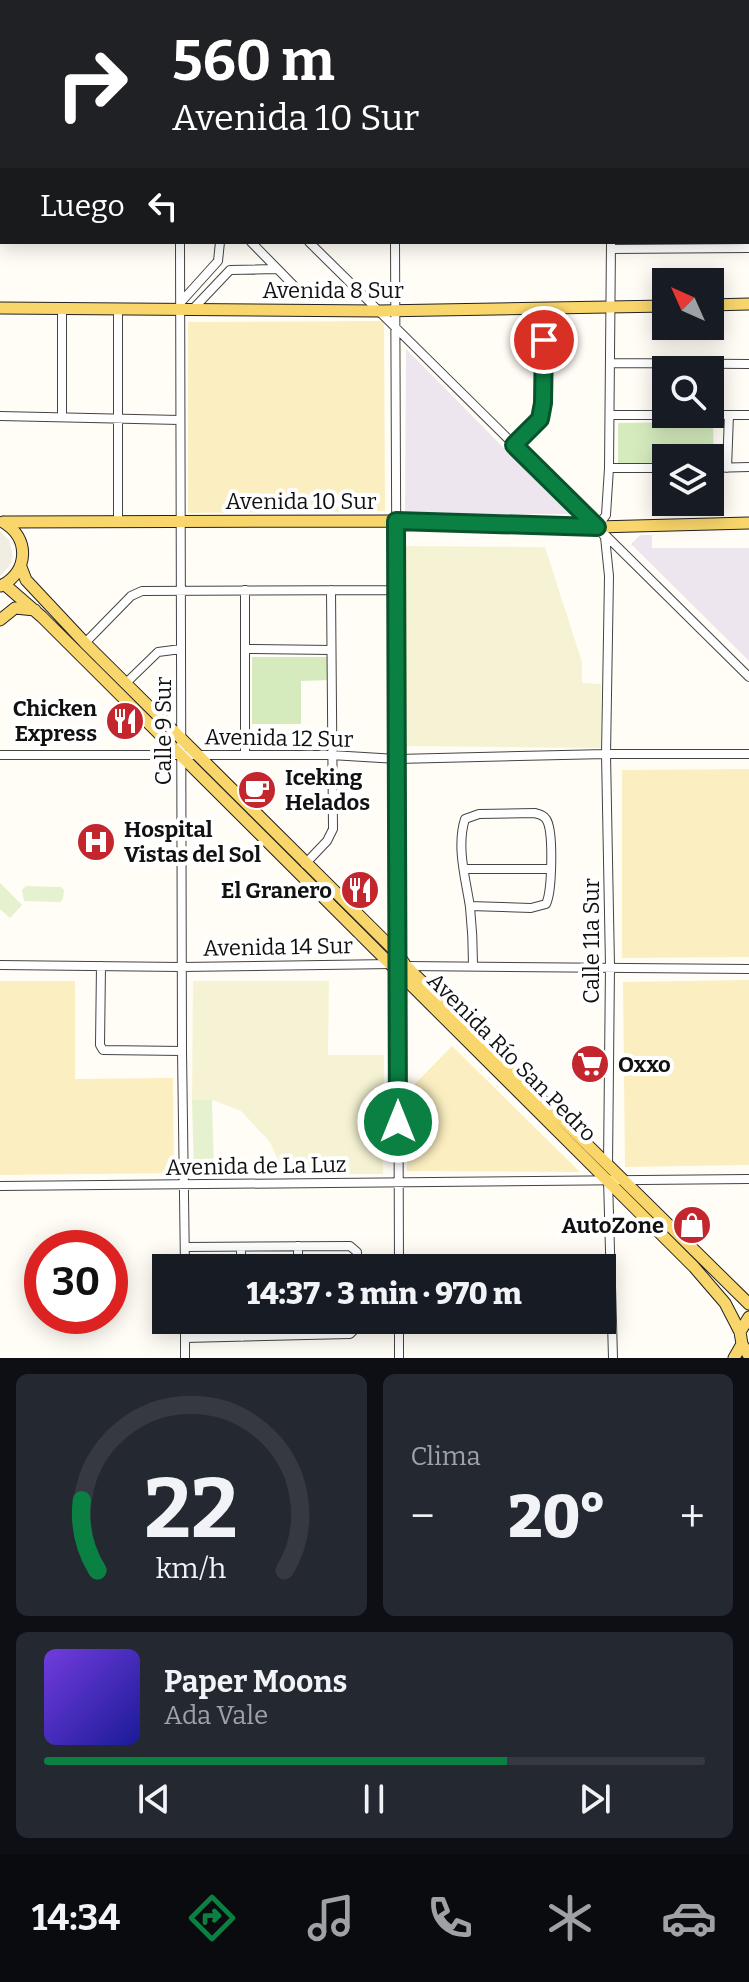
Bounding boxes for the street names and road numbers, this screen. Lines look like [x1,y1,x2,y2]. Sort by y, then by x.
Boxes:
street label: Avenida 8 Sur [262,277,404,304]
street label: Avenida 10 Sur [225,488,377,515]
street label: Calle 9 Sur [150,677,177,785]
street label: Avenida 12 Sur [204,723,354,753]
street label: Calle 11a Sur [578,878,605,1004]
street label: Avenida 14 Sur [203,932,353,962]
street label: Avenida Río San Pedro [422,967,602,1147]
street label: Avenida de La Luz [165,1151,347,1181]

